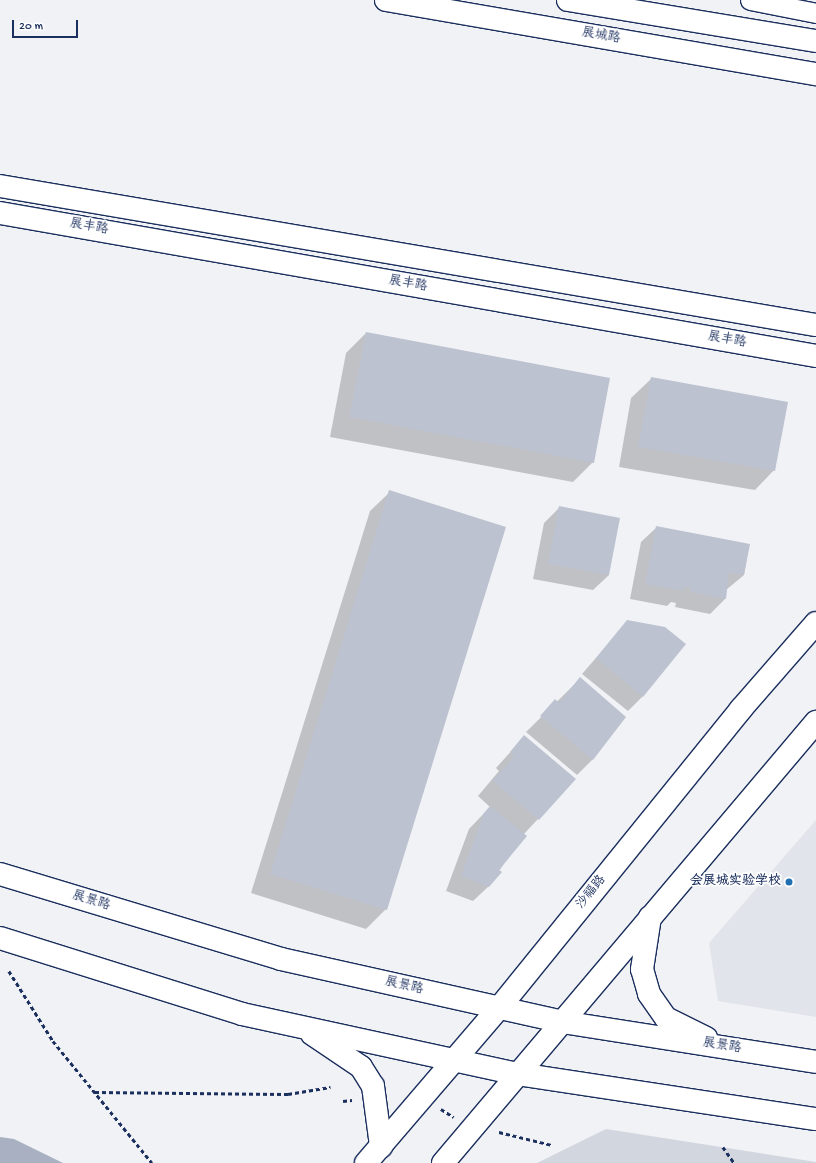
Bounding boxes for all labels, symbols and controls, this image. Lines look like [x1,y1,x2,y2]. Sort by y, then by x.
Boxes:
scale bar [14,12,80,38]
text: 20 m [19,20,43,34]
street label: 展城路 [580,26,622,48]
street label: 展丰路 [68,217,110,239]
street label: 展丰路 [387,274,429,296]
street label: 展丰路 [706,330,748,352]
street label: 沙福路 [574,873,610,913]
place label: 会展城实验学校 [690,874,781,890]
marker: 会展城实验学校 [784,877,794,887]
street label: 展景路 [70,889,112,915]
street label: 展景路 [383,975,425,999]
street label: 展景路 [702,1036,742,1058]

